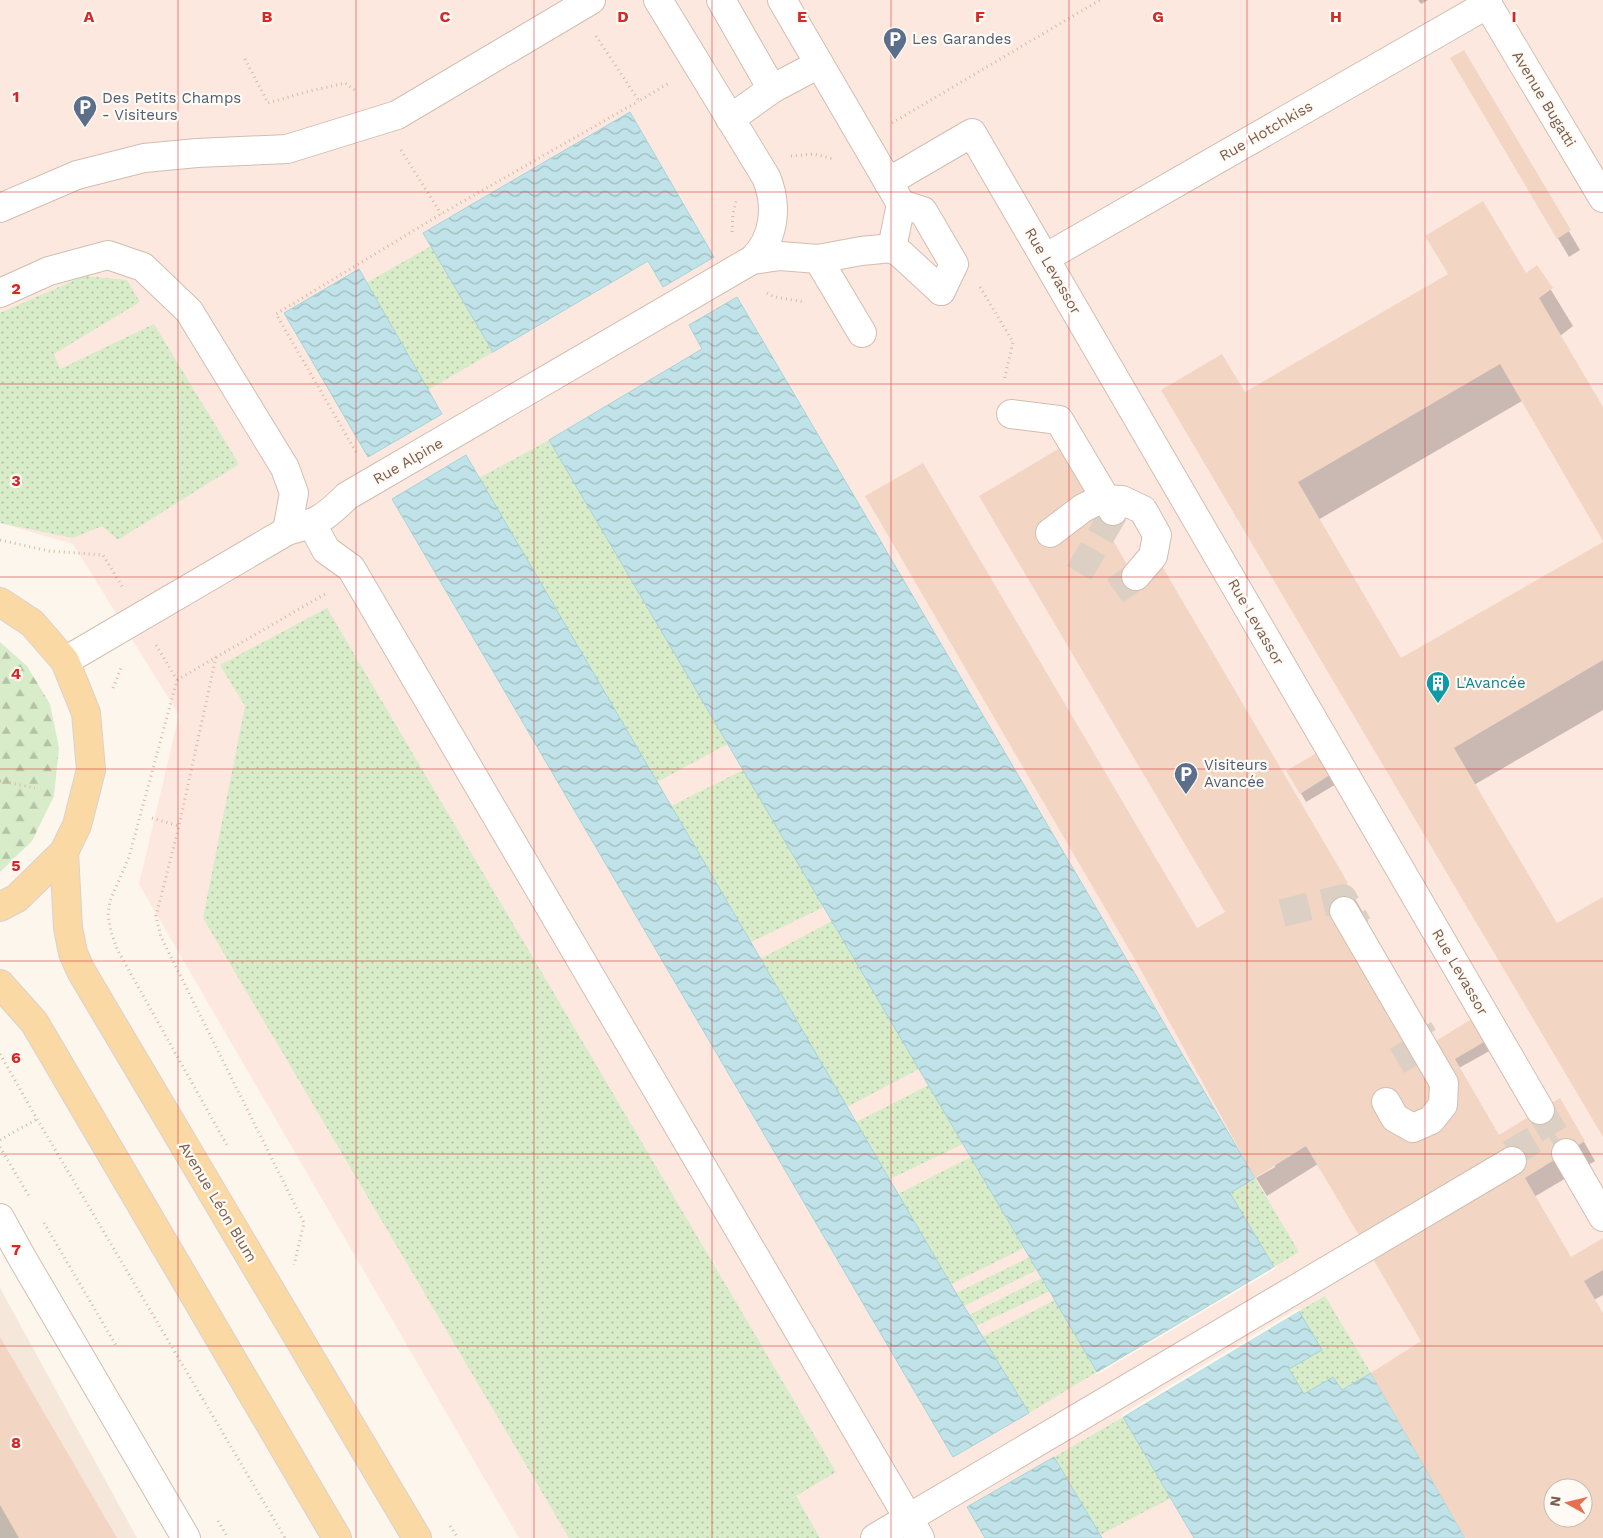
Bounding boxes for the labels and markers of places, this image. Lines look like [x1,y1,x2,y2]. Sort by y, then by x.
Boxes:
parking icon: Les Garandes [882,26,908,60]
place label: Les Garandes [912,30,1012,48]
place label: Des Petits Champs - Visiteurs [102,89,241,124]
parking icon: Des Petits Champs - Visiteurs [72,94,98,128]
building icon: L'Avancée [1425,670,1451,704]
place label: L'Avancée [1456,674,1526,692]
place label: Visiteurs Avancée [1204,756,1268,791]
parking icon: Visiteurs Avancée [1173,761,1199,795]

